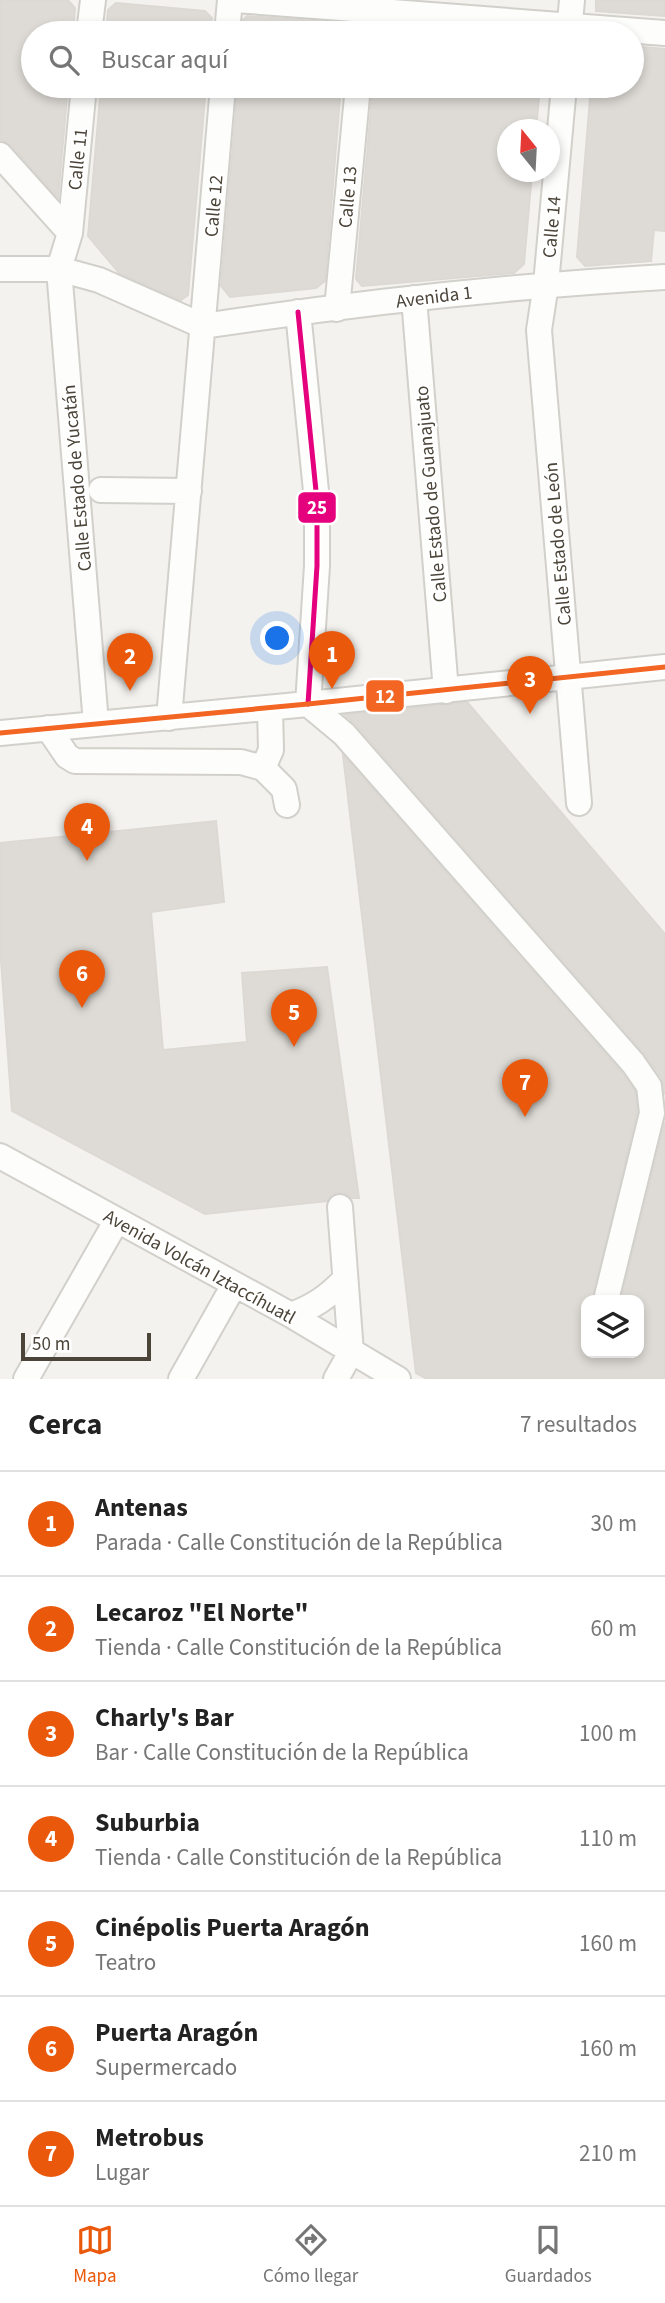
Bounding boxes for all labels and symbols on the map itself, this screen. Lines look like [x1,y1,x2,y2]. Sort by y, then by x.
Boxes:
north arrow [497,119,560,182]
street label: Calle 11 [62,127,95,192]
street label: Calle 13 [332,165,365,229]
street label: Calle 12 [198,174,231,238]
street label: Calle 14 [536,195,569,259]
street label: Avenida 1 [394,279,474,316]
street label: Calle Estado de Yucatán [56,383,99,572]
street label: Calle Estado de Guanajuato [409,384,454,603]
street label: Calle Estado de León [538,461,579,627]
line badge: 25 [297,491,337,524]
text: 25 [307,495,327,522]
your location [260,621,294,655]
pin: 1 [309,631,355,689]
pin: 2 [107,633,153,691]
pin: 3 [507,656,553,714]
line badge: 12 [365,679,405,713]
text: 12 [375,684,395,711]
pin: 4 [64,803,110,861]
pin: 6 [59,950,105,1008]
pin: 5 [271,989,317,1047]
pin: 7 [502,1059,548,1117]
street label: Avenida Volcán Iztaccíhuatl [98,1203,300,1332]
scale bar [21,1330,150,1362]

